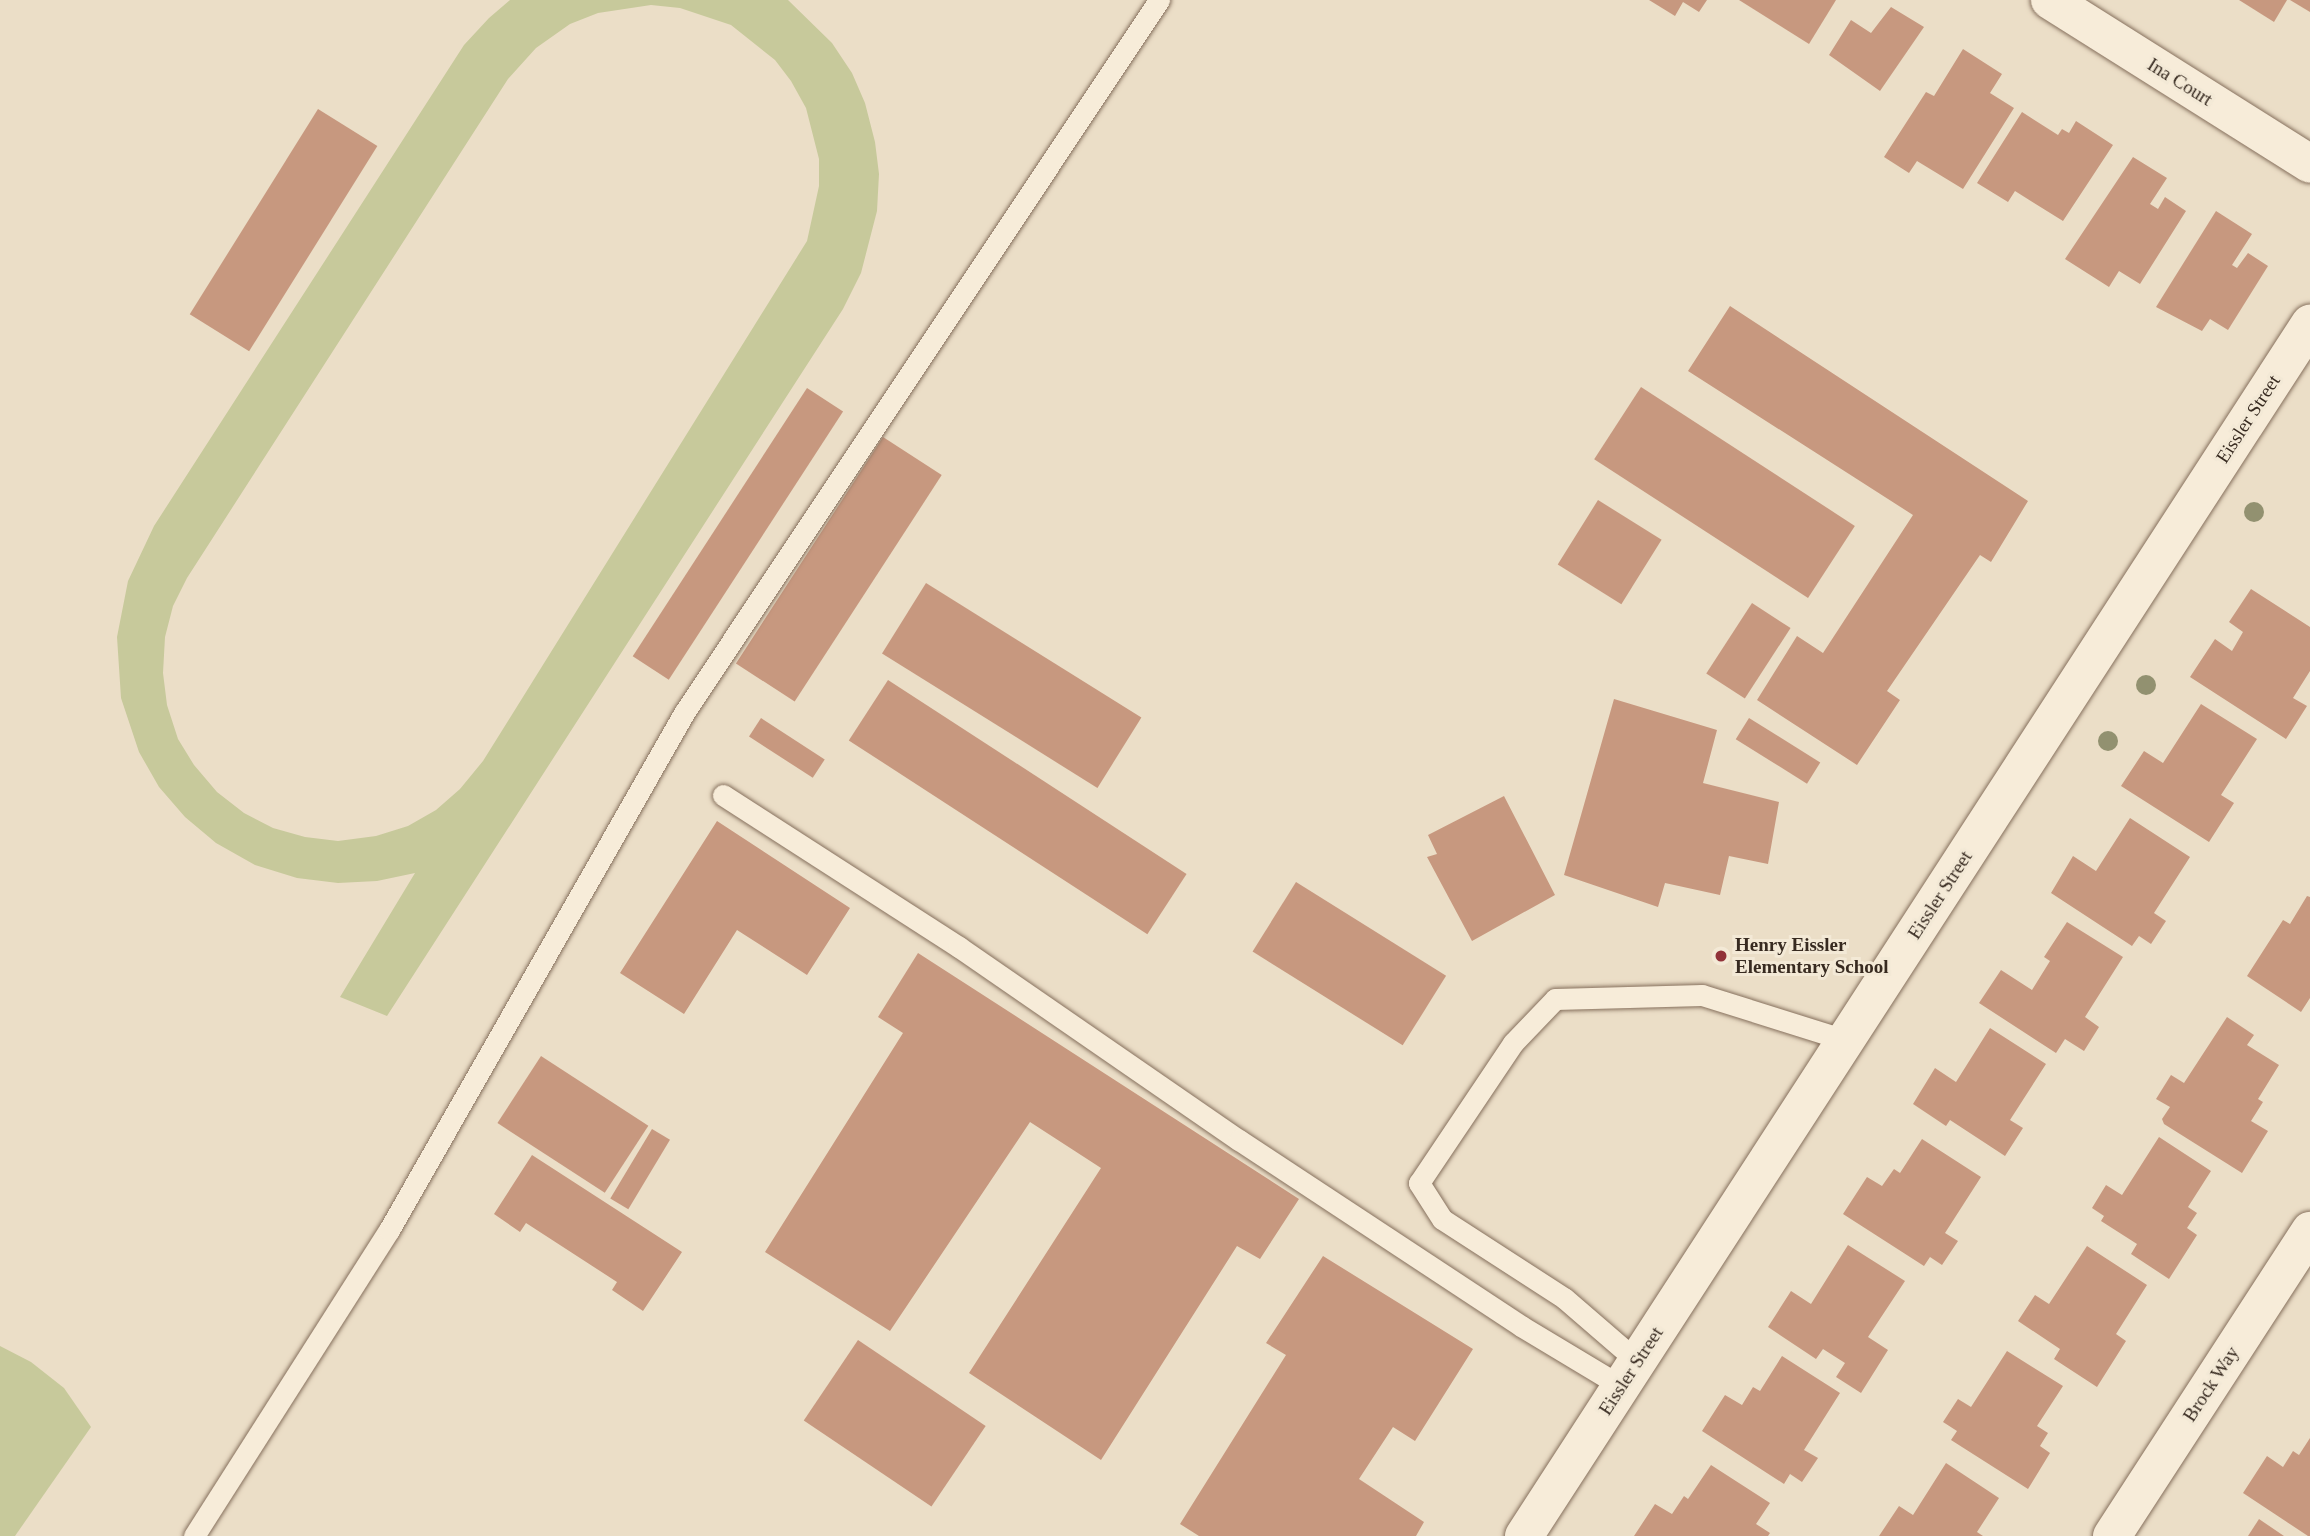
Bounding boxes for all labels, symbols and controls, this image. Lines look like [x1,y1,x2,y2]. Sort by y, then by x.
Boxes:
street label: Ina Court [2143,53,2217,111]
street label: Eissler Street [2211,371,2285,467]
street label: Eissler Street [1903,847,1977,943]
place label: Henry Eissler Elementary School [1735,934,1889,978]
marker: Henry Eissler Elementary School [1713,948,1729,964]
street label: Eissler Street [1594,1323,1668,1419]
street label: Brock Way [2178,1342,2244,1426]

